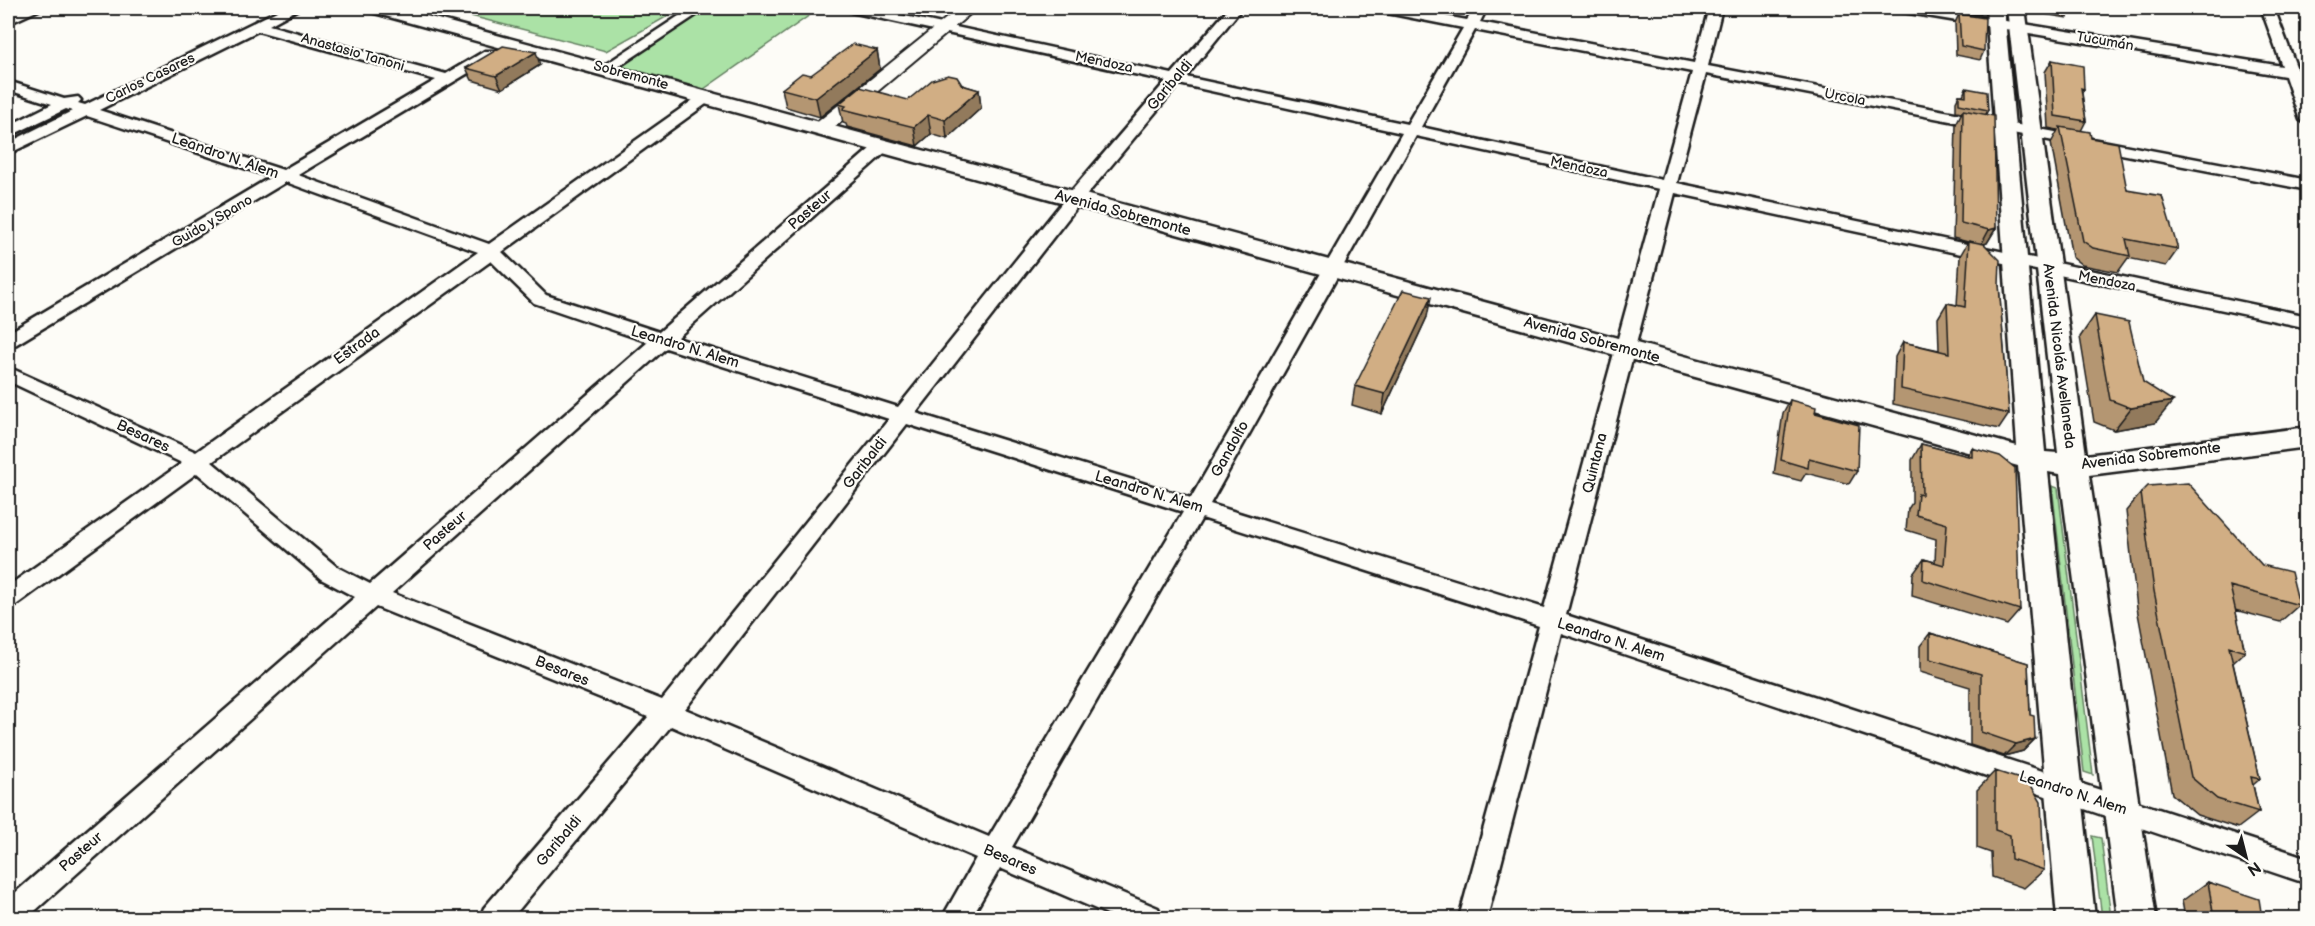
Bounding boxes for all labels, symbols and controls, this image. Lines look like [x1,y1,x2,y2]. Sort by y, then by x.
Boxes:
street label: Tucumán [2075,28,2135,54]
street label: Anastasio Tanoni [299,29,407,75]
street label: Mendoza [1074,48,1134,76]
street label: Carlos Casares [103,49,198,107]
street label: Garibaldi [1143,56,1197,114]
street label: Sobremonte [592,57,670,93]
street label: Urcola [1823,85,1867,109]
street label: Leandro N. Alem [169,129,281,183]
street label: Mendoza [1549,153,1609,181]
street label: Pasteur [784,186,836,234]
street label: Avenida Sobremonte [1053,186,1193,240]
street label: Guido y Spano [169,191,255,251]
street label: Avenida Nicolás Avellaneda [2038,262,2080,450]
street label: Mendoza [2077,267,2137,295]
street label: Avenida Sobremonte [1522,313,1662,367]
street label: Leandro N. Alem [629,322,741,372]
street label: Estrada [330,323,384,369]
street label: Besares [113,415,173,457]
street label: Gandolfo [1207,418,1253,480]
street label: Quintana [1578,431,1612,495]
street label: Garibaldi [839,433,891,493]
street label: Avenida Sobremonte [2080,438,2222,474]
street label: Leandro N. Alem [1093,467,1205,517]
street label: Pasteur [419,507,471,555]
street label: Leandro N. Alem [1555,614,1667,666]
street label: Besares [532,652,592,691]
street label: Leandro N. Alem [2017,767,2129,819]
street label: Garibaldi [532,812,586,870]
north arrow [2216,827,2276,887]
street label: Pasteur [55,828,107,876]
street label: Besares [980,840,1040,880]
text: N [2243,857,2264,879]

